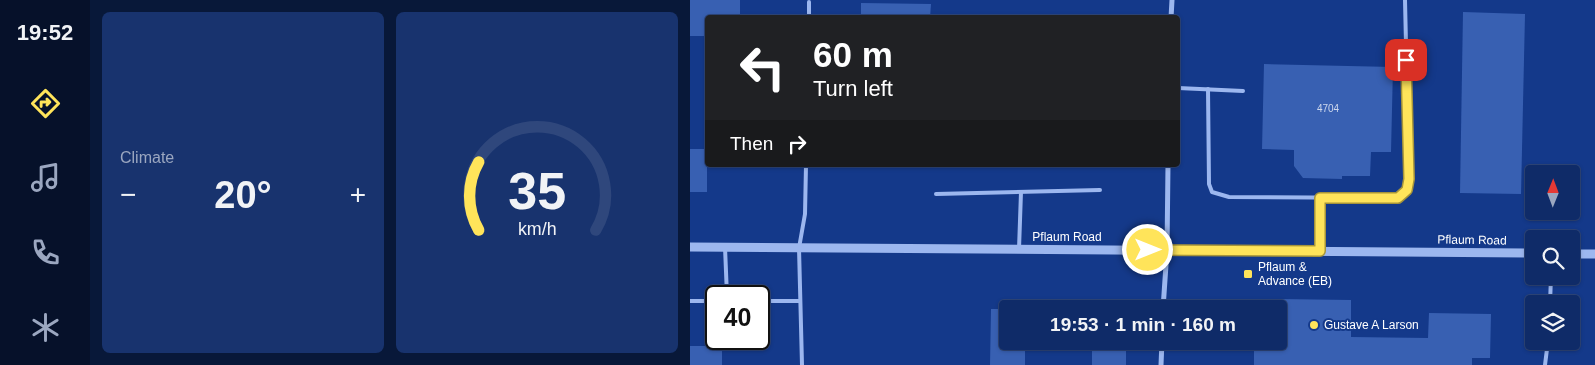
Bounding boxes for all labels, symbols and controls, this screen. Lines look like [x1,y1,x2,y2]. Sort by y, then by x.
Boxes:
text: 19:52 [17,20,73,45]
icon: left [730,35,795,100]
text: 60 m [813,35,893,74]
pin [1385,39,1427,81]
icon: arrive [1392,46,1420,74]
text: Turn left [813,76,893,101]
icon: directions [28,86,63,121]
house number: 4704 [1317,103,1340,114]
icon: right [783,130,811,158]
text: Then [730,133,773,154]
text: Climate [120,149,174,166]
icon: music [28,160,63,195]
text: 35 [508,162,566,220]
north arrow [1525,165,1580,220]
map controls [1525,165,1580,350]
text: 20° [214,174,272,216]
text: − [120,179,136,210]
text: + [350,179,366,210]
text: km/h [518,219,556,239]
position arrow [1121,223,1173,275]
street label: Pflaum Road [1032,230,1102,244]
button: search [1525,230,1580,285]
street label: Pflaum Road [1437,232,1507,248]
icon: phone [28,235,63,270]
place label: Pflaum & Advance (EB) [1258,260,1332,288]
marker: Pflaum & Advance (EB) [1242,268,1254,280]
speed limit sign: 40 [705,285,770,350]
button: layers [1525,295,1580,350]
icon: climate [28,310,63,345]
text: 19:53 · 1 min · 160 m [1050,314,1236,335]
place label: Gustave A Larson [1324,318,1419,332]
marker: Gustave A Larson [1308,319,1320,331]

